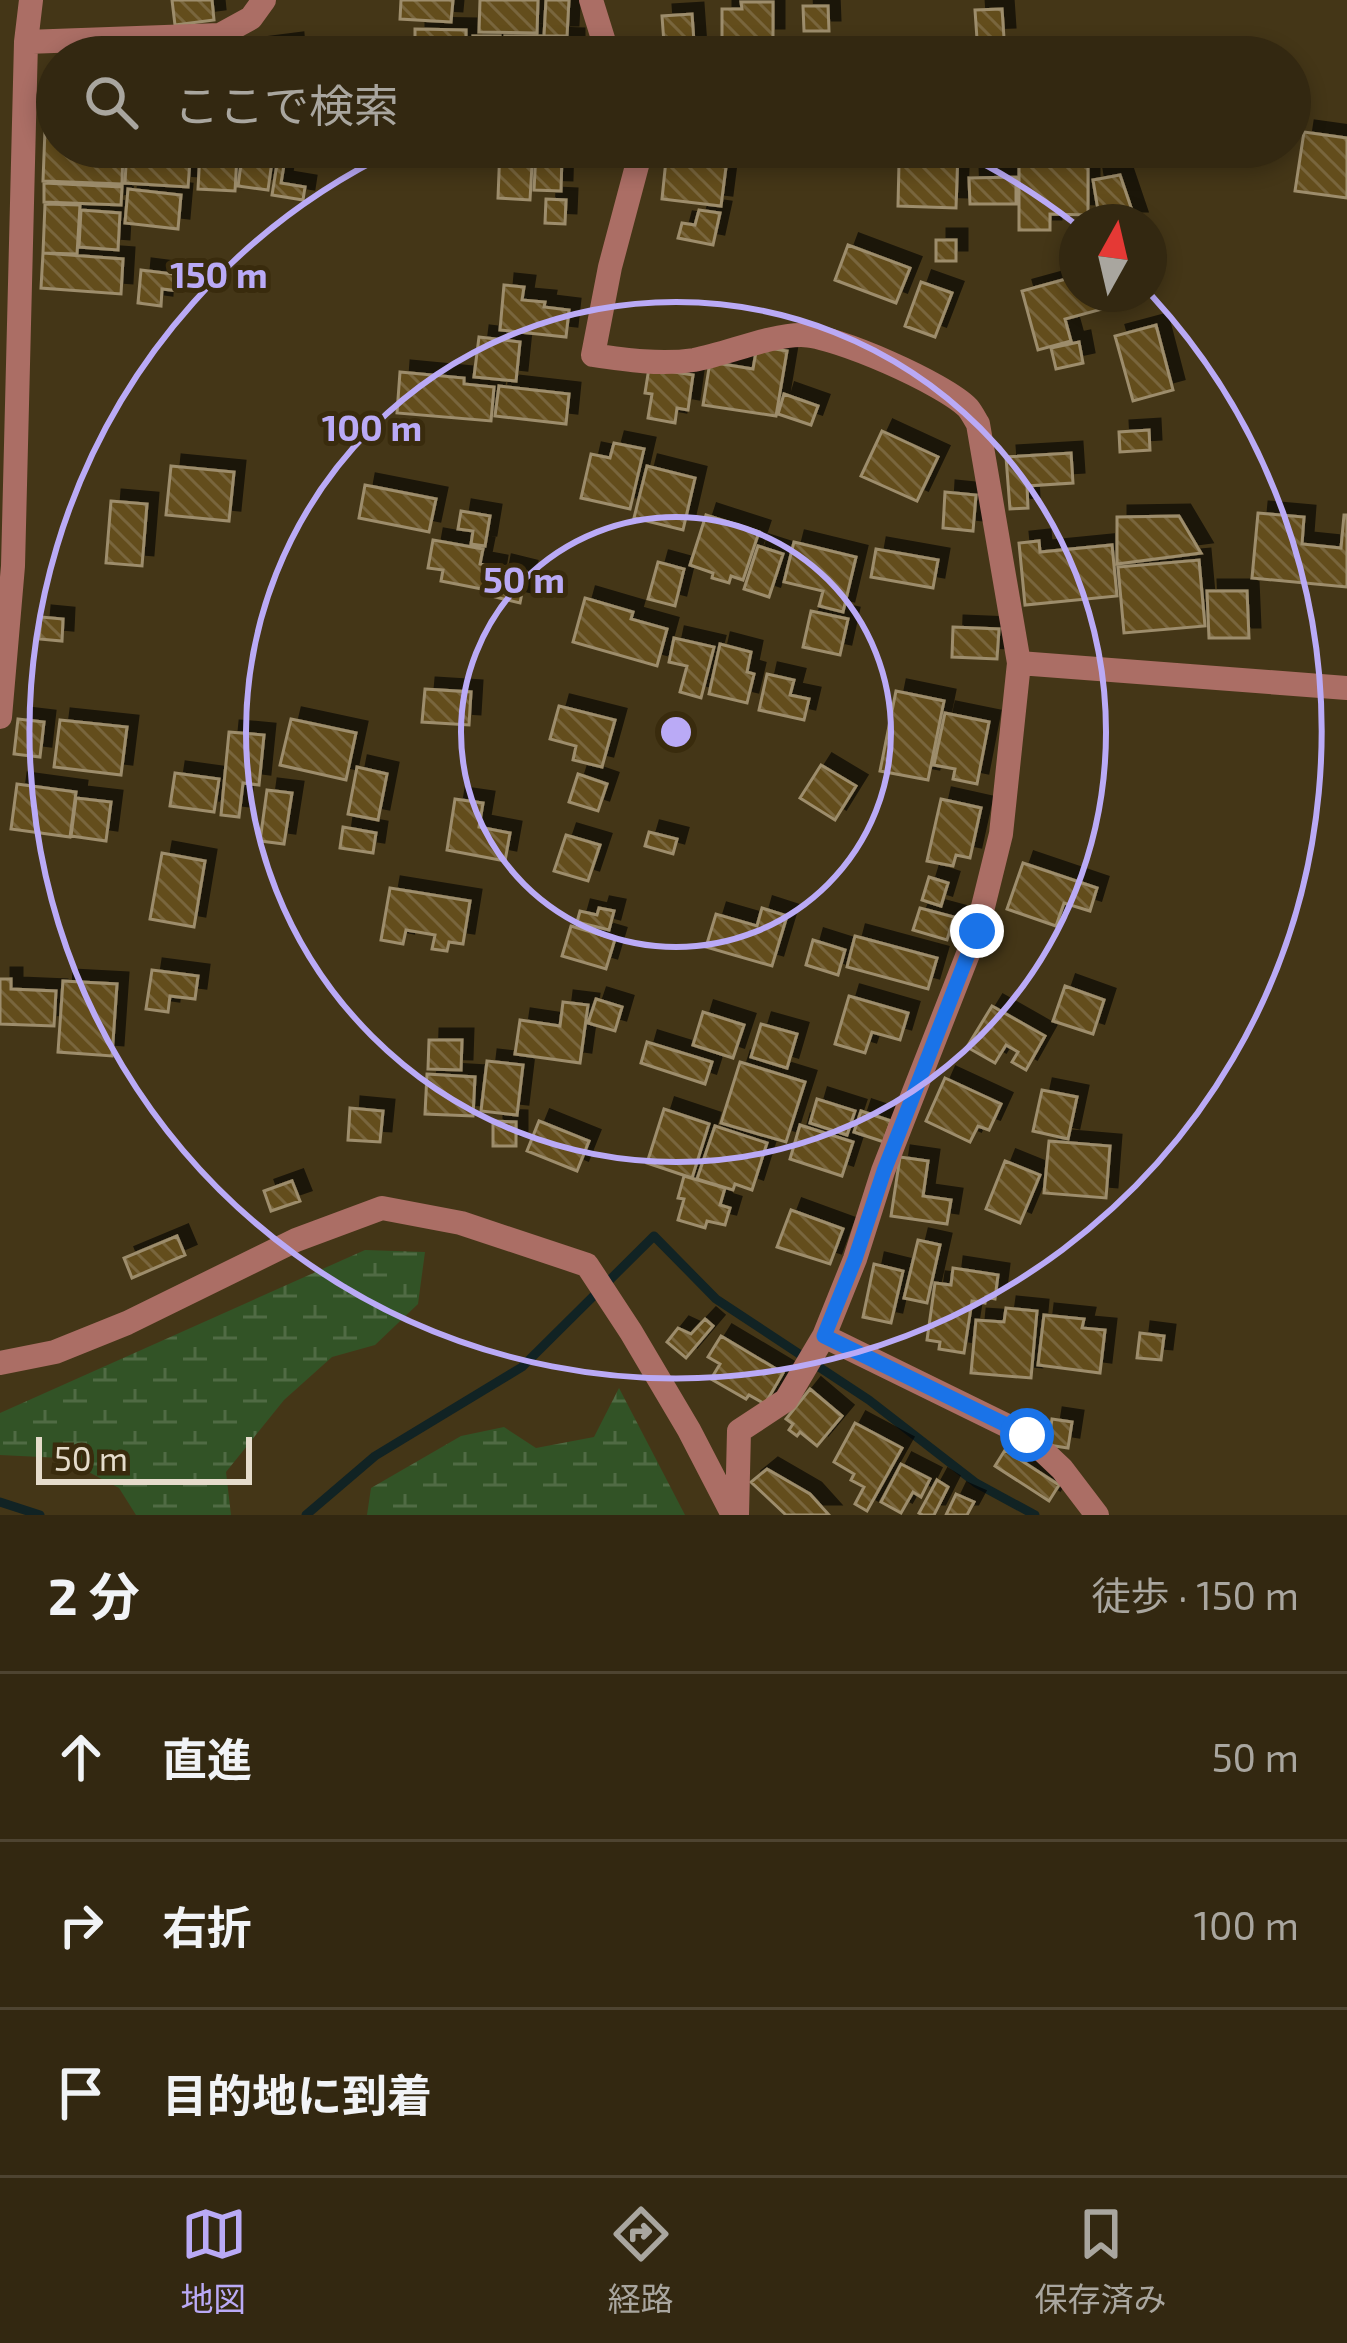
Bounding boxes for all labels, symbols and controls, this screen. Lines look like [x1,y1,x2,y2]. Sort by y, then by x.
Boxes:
search box [36,36,1311,168]
icon: search [78,69,144,135]
text: ここで検索 [174,77,399,131]
north arrow [1059,204,1167,312]
text: 150 m [170,252,268,295]
text: 100 m [322,405,422,448]
text: 50 m [483,557,565,600]
centre of rings [655,711,697,753]
route end [950,904,1004,958]
route start [1000,1408,1054,1462]
scale bar [36,1431,252,1484]
text: 50 m [54,1438,128,1478]
text: 2 分 [48,1564,140,1625]
text: 徒歩 · 150 m [1092,1571,1299,1618]
icon: ahead [48,1724,114,1790]
text: 直進 [162,1731,252,1785]
text: 50 m [1212,1733,1299,1780]
icon: right [48,1892,114,1958]
text: 右折 [162,1899,252,1953]
text: 100 m [1194,1901,1299,1948]
icon: arrive [48,2060,114,2126]
text: 目的地に到着 [162,2067,432,2121]
tab: 地図 [181,2201,247,2321]
tab: 経路 [608,2201,674,2321]
tab: 保存済み [1035,2201,1167,2321]

